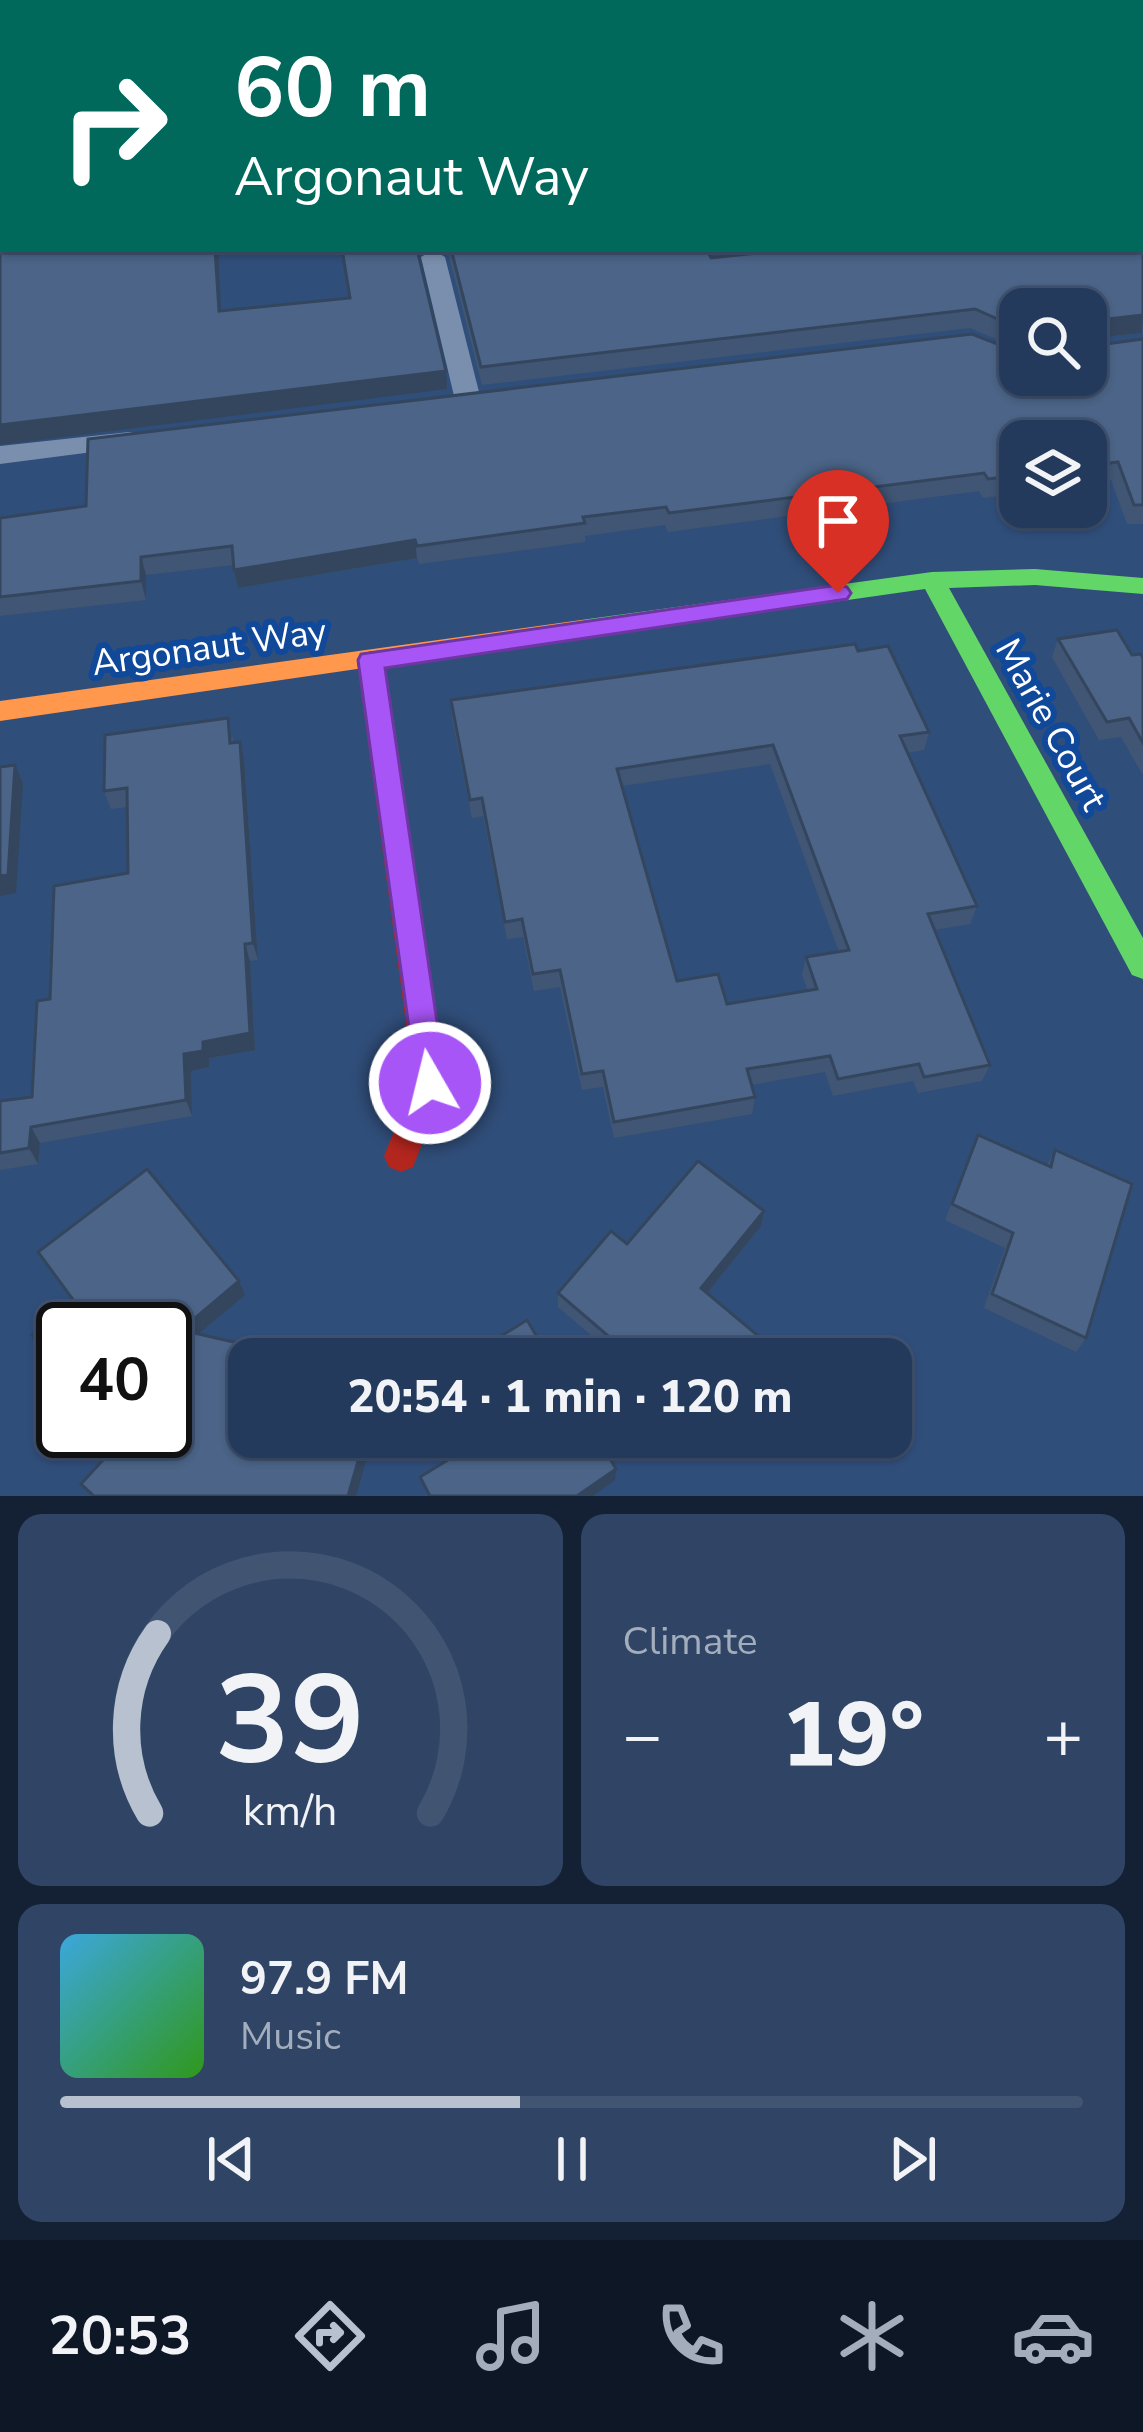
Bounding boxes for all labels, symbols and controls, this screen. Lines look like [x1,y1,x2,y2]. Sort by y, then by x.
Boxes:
text: 60 m [234,31,431,146]
icon: right [36,48,192,204]
text: Argonaut Way [234,140,589,214]
map controls [999,288,1107,528]
button: search [999,288,1107,396]
button: layers [999,420,1107,528]
pin [787,470,889,593]
icon: arrive [805,488,871,554]
street label: Argonaut Way [89,607,330,688]
street label: Marie Court [983,630,1118,820]
position arrow [367,1020,493,1146]
speed limit sign: 40 [36,1302,192,1458]
text: 20:54 · 1 min · 120 m [347,1367,793,1428]
text: Climate [623,1615,758,1668]
text: 39 [215,1636,365,1806]
text: 19° [781,1674,924,1797]
text: − [623,1691,662,1781]
text: + [1043,1691,1083,1781]
text: km/h [243,1782,338,1840]
text: 97.9 FM [240,1949,409,2010]
text: Music [240,2010,341,2063]
icon: previous [198,2126,264,2192]
icon: pause [539,2126,605,2192]
icon: next [880,2126,946,2192]
icon: directions [288,2294,372,2378]
icon: music [469,2294,553,2378]
icon: phone [649,2294,733,2378]
icon: climate [830,2294,914,2378]
icon: car [1011,2294,1095,2378]
text: 20:53 [48,2299,191,2373]

